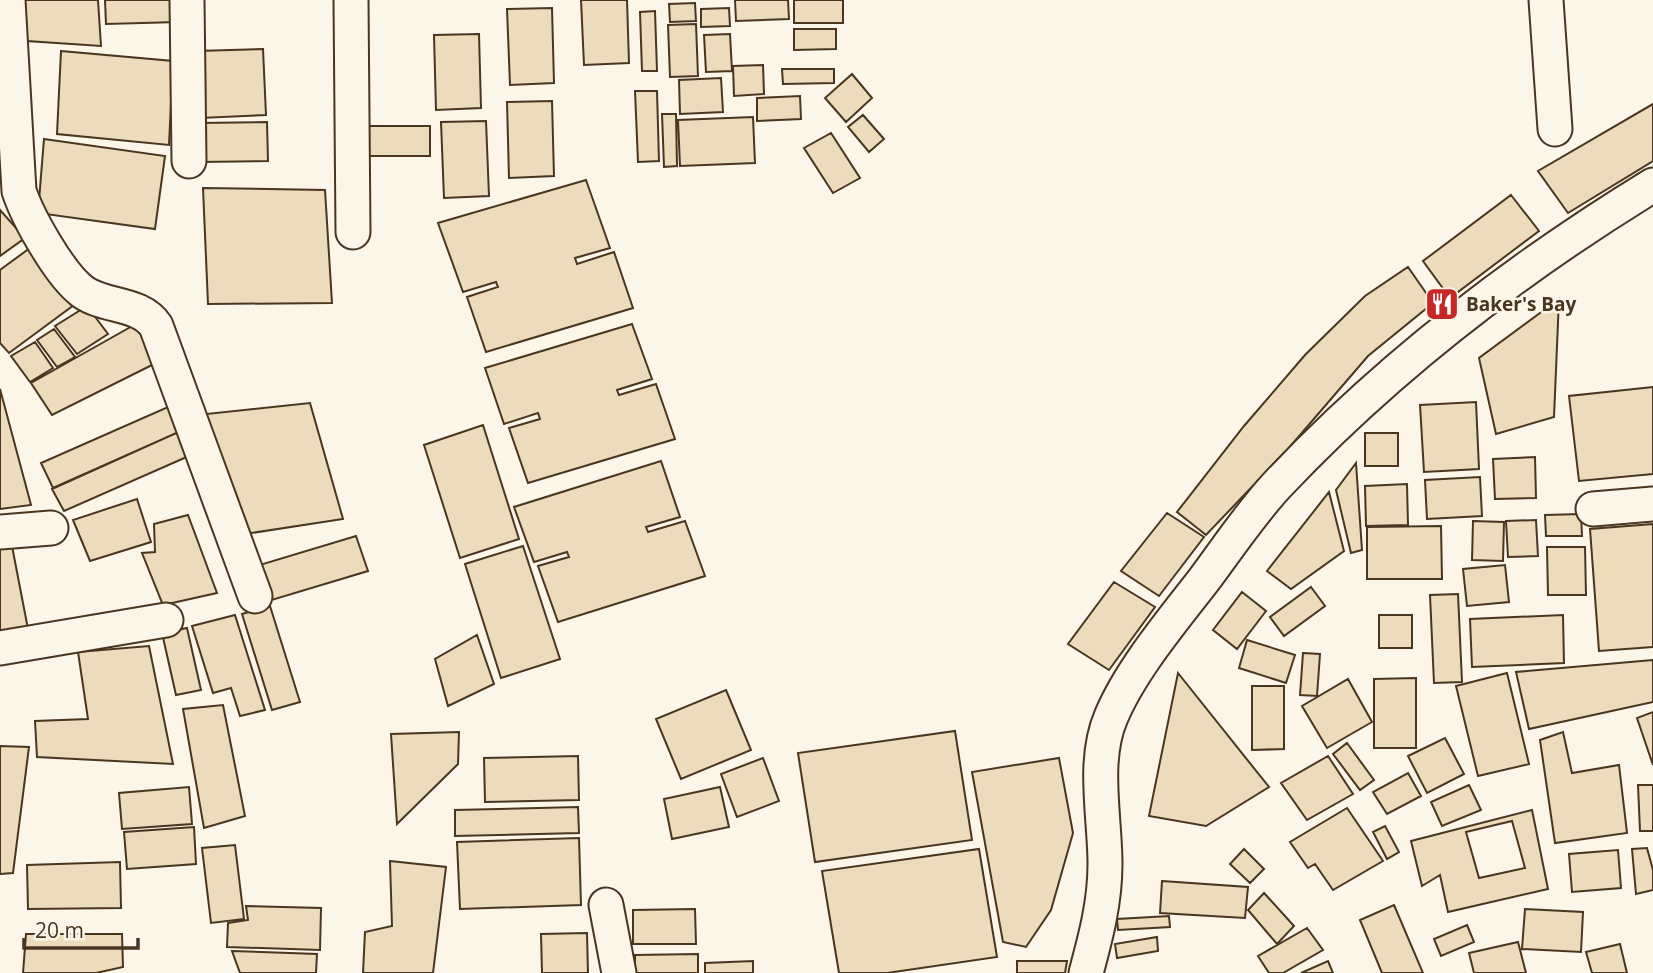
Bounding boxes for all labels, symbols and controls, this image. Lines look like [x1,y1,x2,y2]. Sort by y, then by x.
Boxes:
restaurant icon: Baker's Bay [1423,285,1461,323]
place label: Baker's Bay [1466,291,1577,317]
scale bar [24,906,138,950]
text: 20 m [35,916,84,944]

